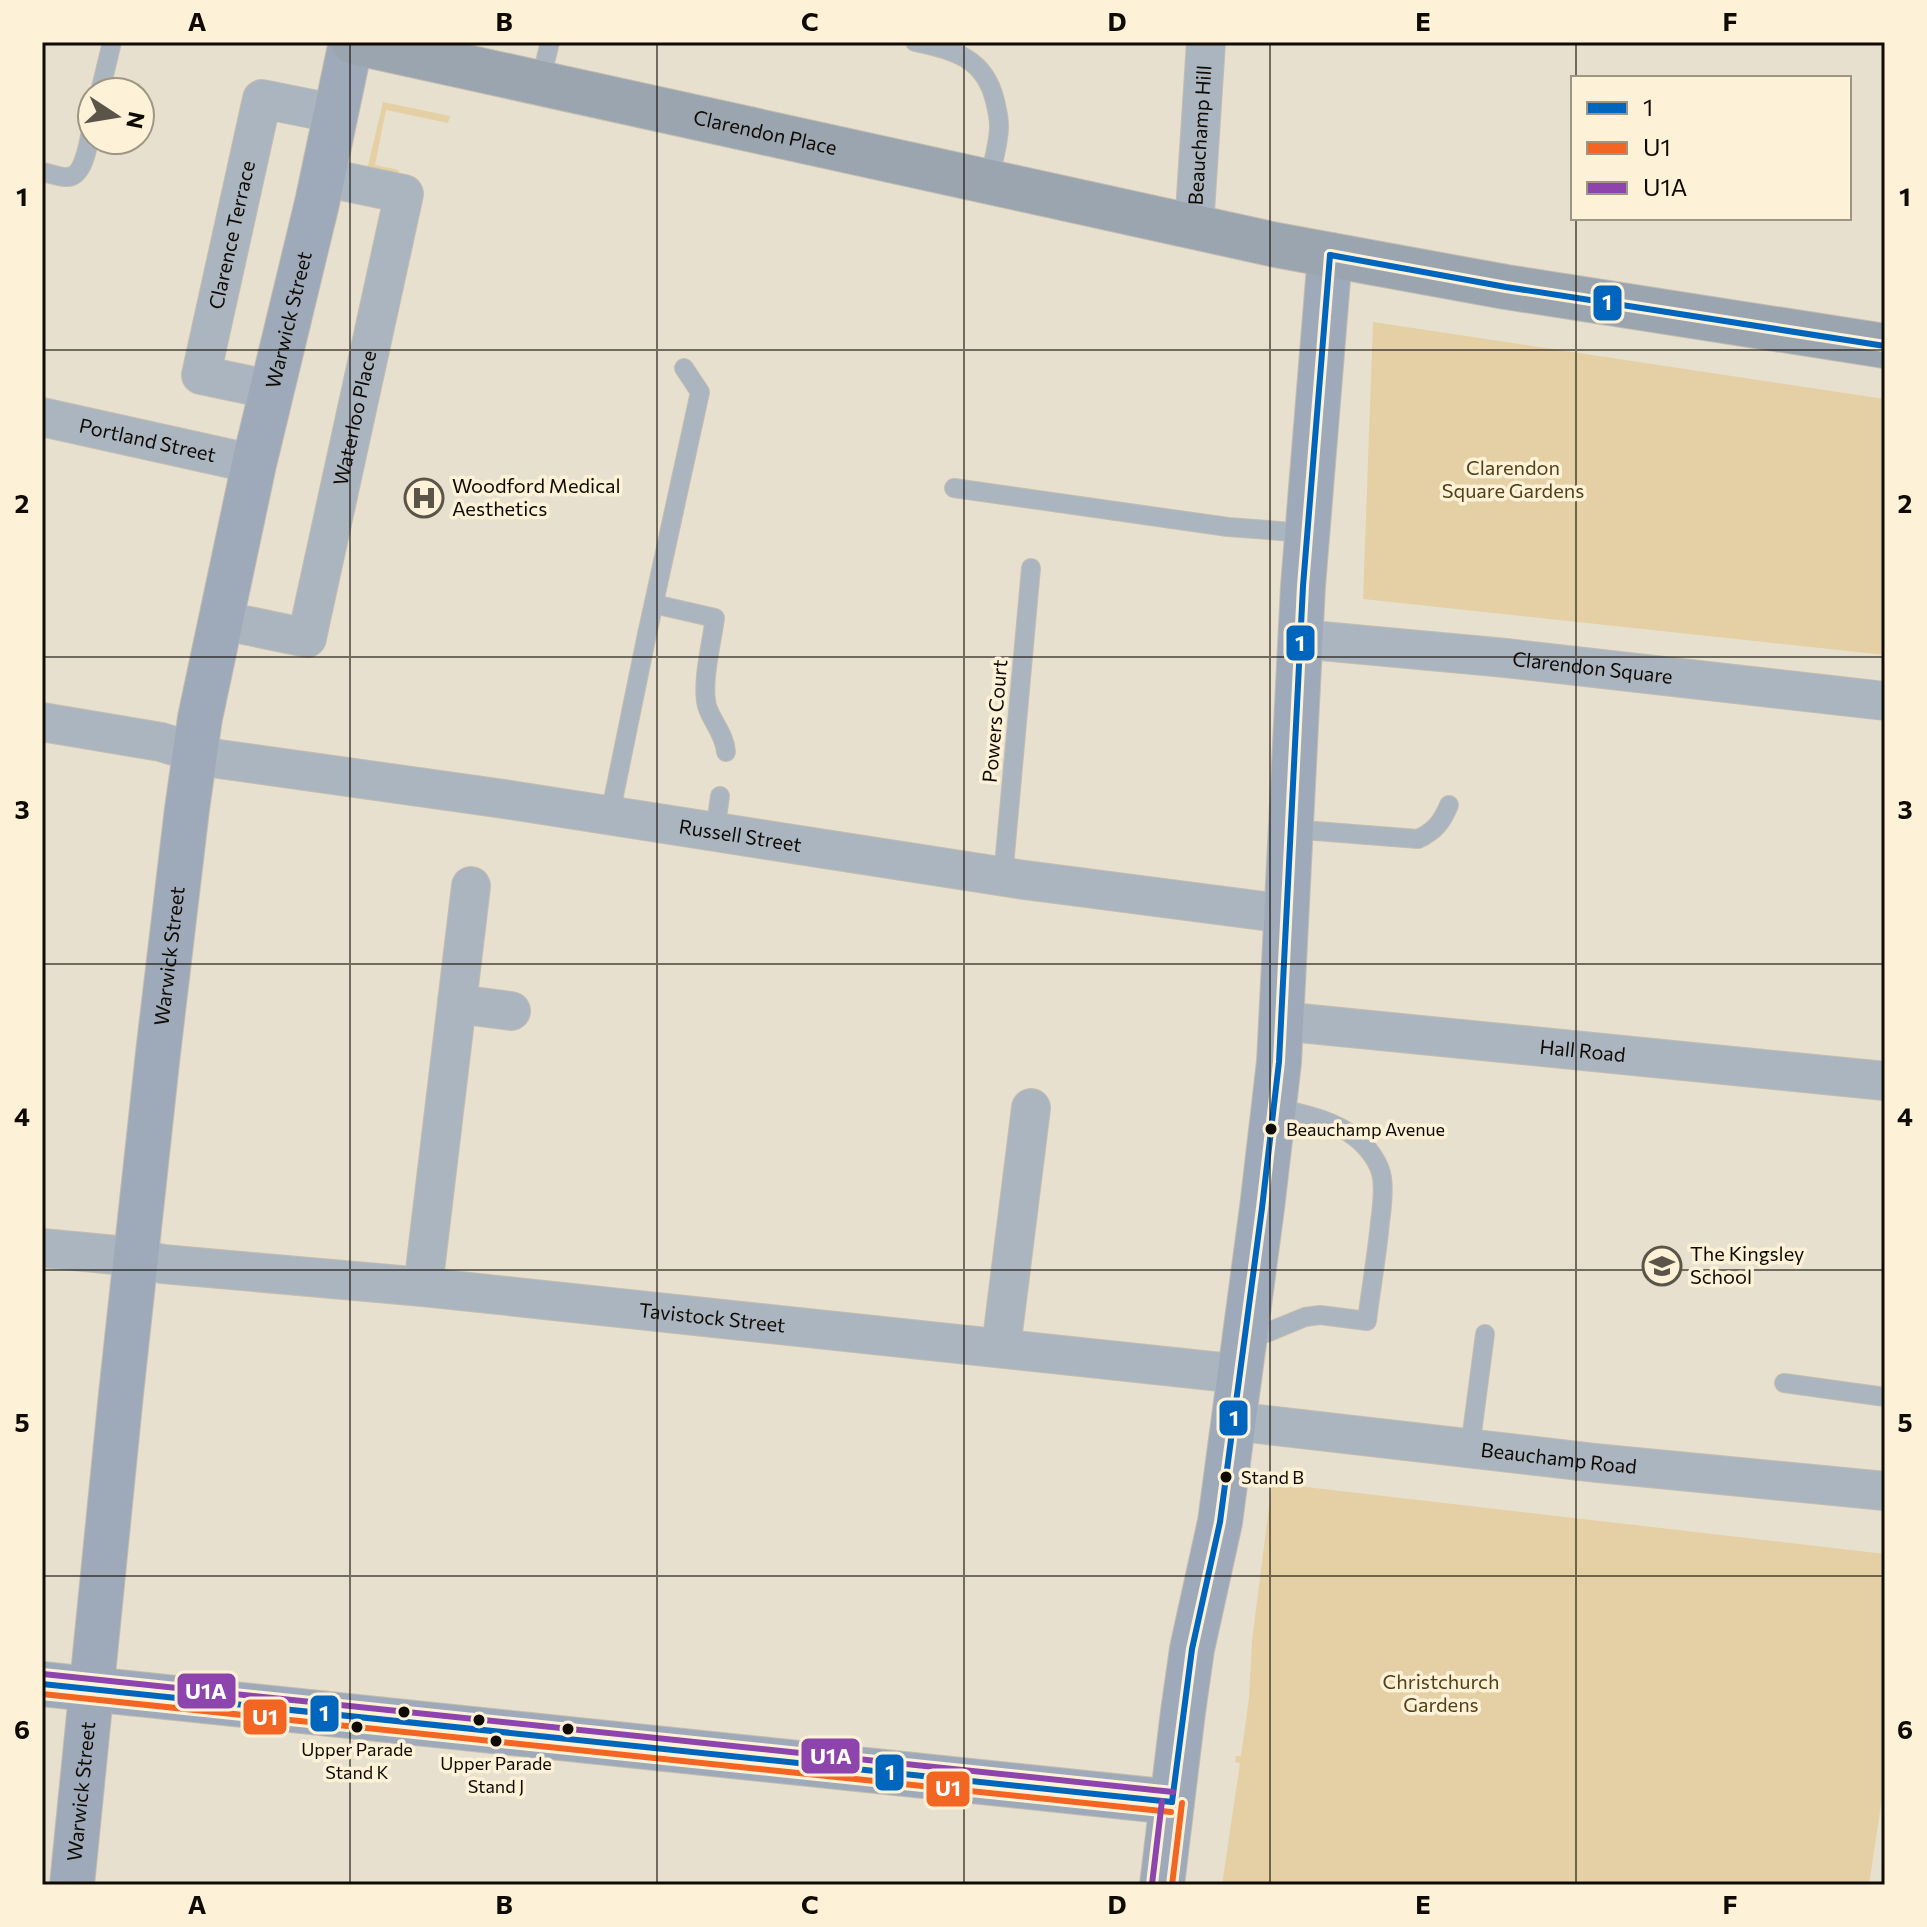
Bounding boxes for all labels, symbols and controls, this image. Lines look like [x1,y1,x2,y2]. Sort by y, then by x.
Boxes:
text: A [188,5,207,36]
text: B [495,5,513,36]
text: C [801,5,819,36]
text: D [1107,5,1127,36]
text: E [1415,5,1431,36]
text: F [1722,5,1738,36]
street label: Beauchamp Hill [1182,64,1215,206]
north arrow [76,76,156,156]
legend [1571,76,1851,220]
text: 1 [1643,92,1653,121]
street label: Clarendon Place [691,104,839,159]
text: N [121,109,151,131]
text: U1 [1643,132,1671,161]
street label: Clarence Terrace [203,158,259,311]
text: U1A [1643,172,1687,201]
text: 1 [16,180,28,211]
text: 1 [1899,180,1911,211]
street label: Warwick Street [260,249,316,391]
line badge: 1 [1592,284,1623,322]
text: 1 [1602,288,1612,315]
street label: Waterloo Place [328,348,380,488]
street label: Portland Street [77,413,218,466]
park label: Clarendon Square Gardens [1442,455,1584,502]
place label: Woodford Medical Aesthetics [452,473,621,520]
hospital icon: Woodford Medical Aesthetics [403,477,445,519]
text: 2 [15,487,29,518]
text: 2 [1898,487,1912,518]
line badge: 1 [1285,624,1316,662]
text: 1 [1295,629,1305,656]
street label: Clarendon Square [1511,646,1674,688]
street label: Powers Court [977,658,1011,784]
text: 3 [14,793,30,824]
text: 3 [1897,793,1913,824]
street label: Russell Street [677,813,803,856]
street label: Warwick Street [148,885,189,1027]
street label: Hall Road [1539,1034,1627,1066]
text: 4 [14,1100,30,1131]
text: 4 [1897,1100,1913,1131]
place label: Beauchamp Avenue [1286,1118,1445,1140]
marker: Beauchamp Avenue [1263,1121,1279,1137]
place label: The Kingsley School [1690,1241,1804,1288]
school or university icon: The Kingsley School [1641,1245,1683,1287]
street label: Tavistock Street [638,1297,787,1337]
line badge: 1 [1218,1399,1249,1437]
text: 1 [1229,1404,1239,1431]
text: 5 [14,1406,30,1437]
text: 5 [1897,1406,1913,1437]
street label: Beauchamp Road [1480,1437,1638,1478]
place label: Stand B [1241,1466,1304,1488]
marker: Stand B [1218,1469,1234,1485]
park label: Christchurch Gardens [1383,1669,1499,1716]
line badge: U1A [176,1672,237,1710]
text: U1A [185,1677,227,1704]
line badge: 1 [309,1694,340,1733]
line badge: U1 [242,1698,288,1736]
text: 1 [319,1699,329,1726]
text: U1 [252,1703,278,1730]
unlabelled marker [396,1704,412,1720]
unlabelled marker [471,1712,487,1728]
text: 6 [14,1713,30,1744]
text: 6 [1897,1713,1913,1744]
marker: Upper Parade Stand K [349,1719,365,1735]
street label: Warwick Street [61,1720,99,1862]
unlabelled marker [560,1721,576,1737]
marker: Upper Parade Stand J [488,1733,504,1749]
line badge: U1A [800,1737,861,1775]
place label: Upper Parade Stand K [301,1738,413,1783]
text: U1A [810,1742,852,1769]
place label: Upper Parade Stand J [440,1752,552,1797]
line badge: 1 [874,1753,905,1792]
text: 1 [885,1758,895,1785]
line badge: U1 [925,1770,971,1808]
text: U1 [935,1774,961,1801]
text: A [188,1888,207,1919]
text: B [495,1888,513,1919]
text: C [801,1888,819,1919]
text: D [1107,1888,1127,1919]
text: E [1415,1888,1431,1919]
text: F [1722,1888,1738,1919]

